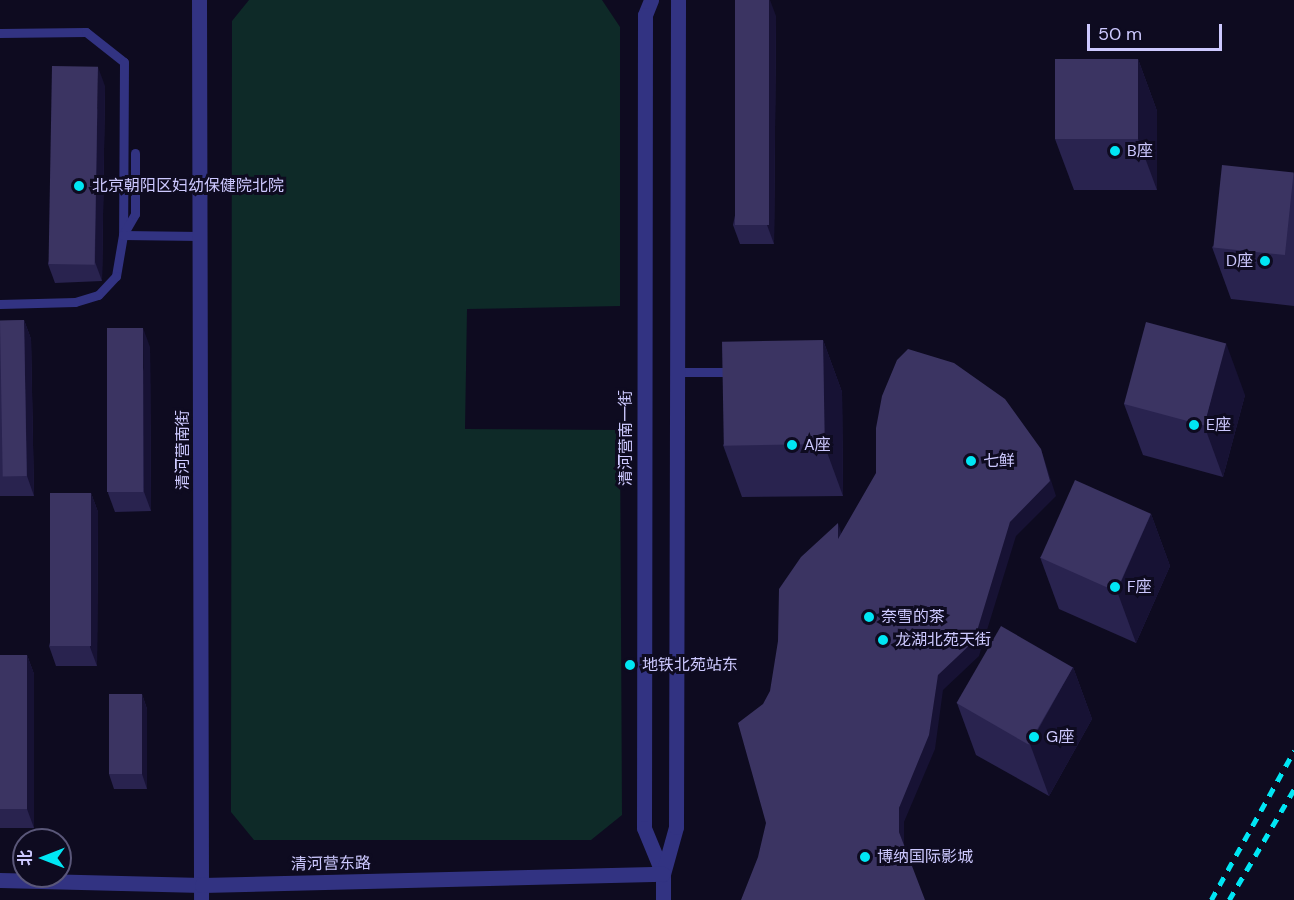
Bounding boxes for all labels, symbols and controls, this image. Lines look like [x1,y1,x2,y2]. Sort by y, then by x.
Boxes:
scale bar [1090,12,1225,50]
text: 50 m [1098,22,1142,46]
place label: B座 [1127,141,1153,161]
marker: B座 [1108,144,1122,158]
place label: 北京朝阳区妇幼保健院北院 [92,176,284,196]
marker: 北京朝阳区妇幼保健院北院 [70,177,88,195]
place label: D座 [1226,251,1253,271]
marker: D座 [1258,254,1272,268]
street label: 清河营南一街 [616,390,636,486]
street label: 清河营南街 [173,410,193,490]
place label: E座 [1206,415,1231,435]
marker: E座 [1187,418,1201,432]
place label: A座 [804,435,831,455]
marker: A座 [785,438,799,452]
place label: 七鲜 [983,451,1015,471]
marker: 七鲜 [964,454,978,468]
place label: F座 [1127,577,1152,597]
marker: F座 [1108,580,1122,594]
place label: 奈雪的茶 [881,607,945,627]
marker: 奈雪的茶 [862,610,876,624]
place label: 龙湖北苑天街 [895,630,991,650]
marker: 龙湖北苑天街 [876,633,890,647]
place label: 地铁北苑站东 [642,655,738,675]
marker: 地铁北苑站东 [623,658,637,672]
place label: G座 [1046,727,1074,747]
marker: G座 [1027,730,1041,744]
north arrow [12,828,72,888]
place label: 博纳国际影城 [877,847,973,867]
text: 北 [15,850,36,866]
marker: 博纳国际影城 [858,850,872,864]
street label: 清河营东路 [291,854,371,874]

